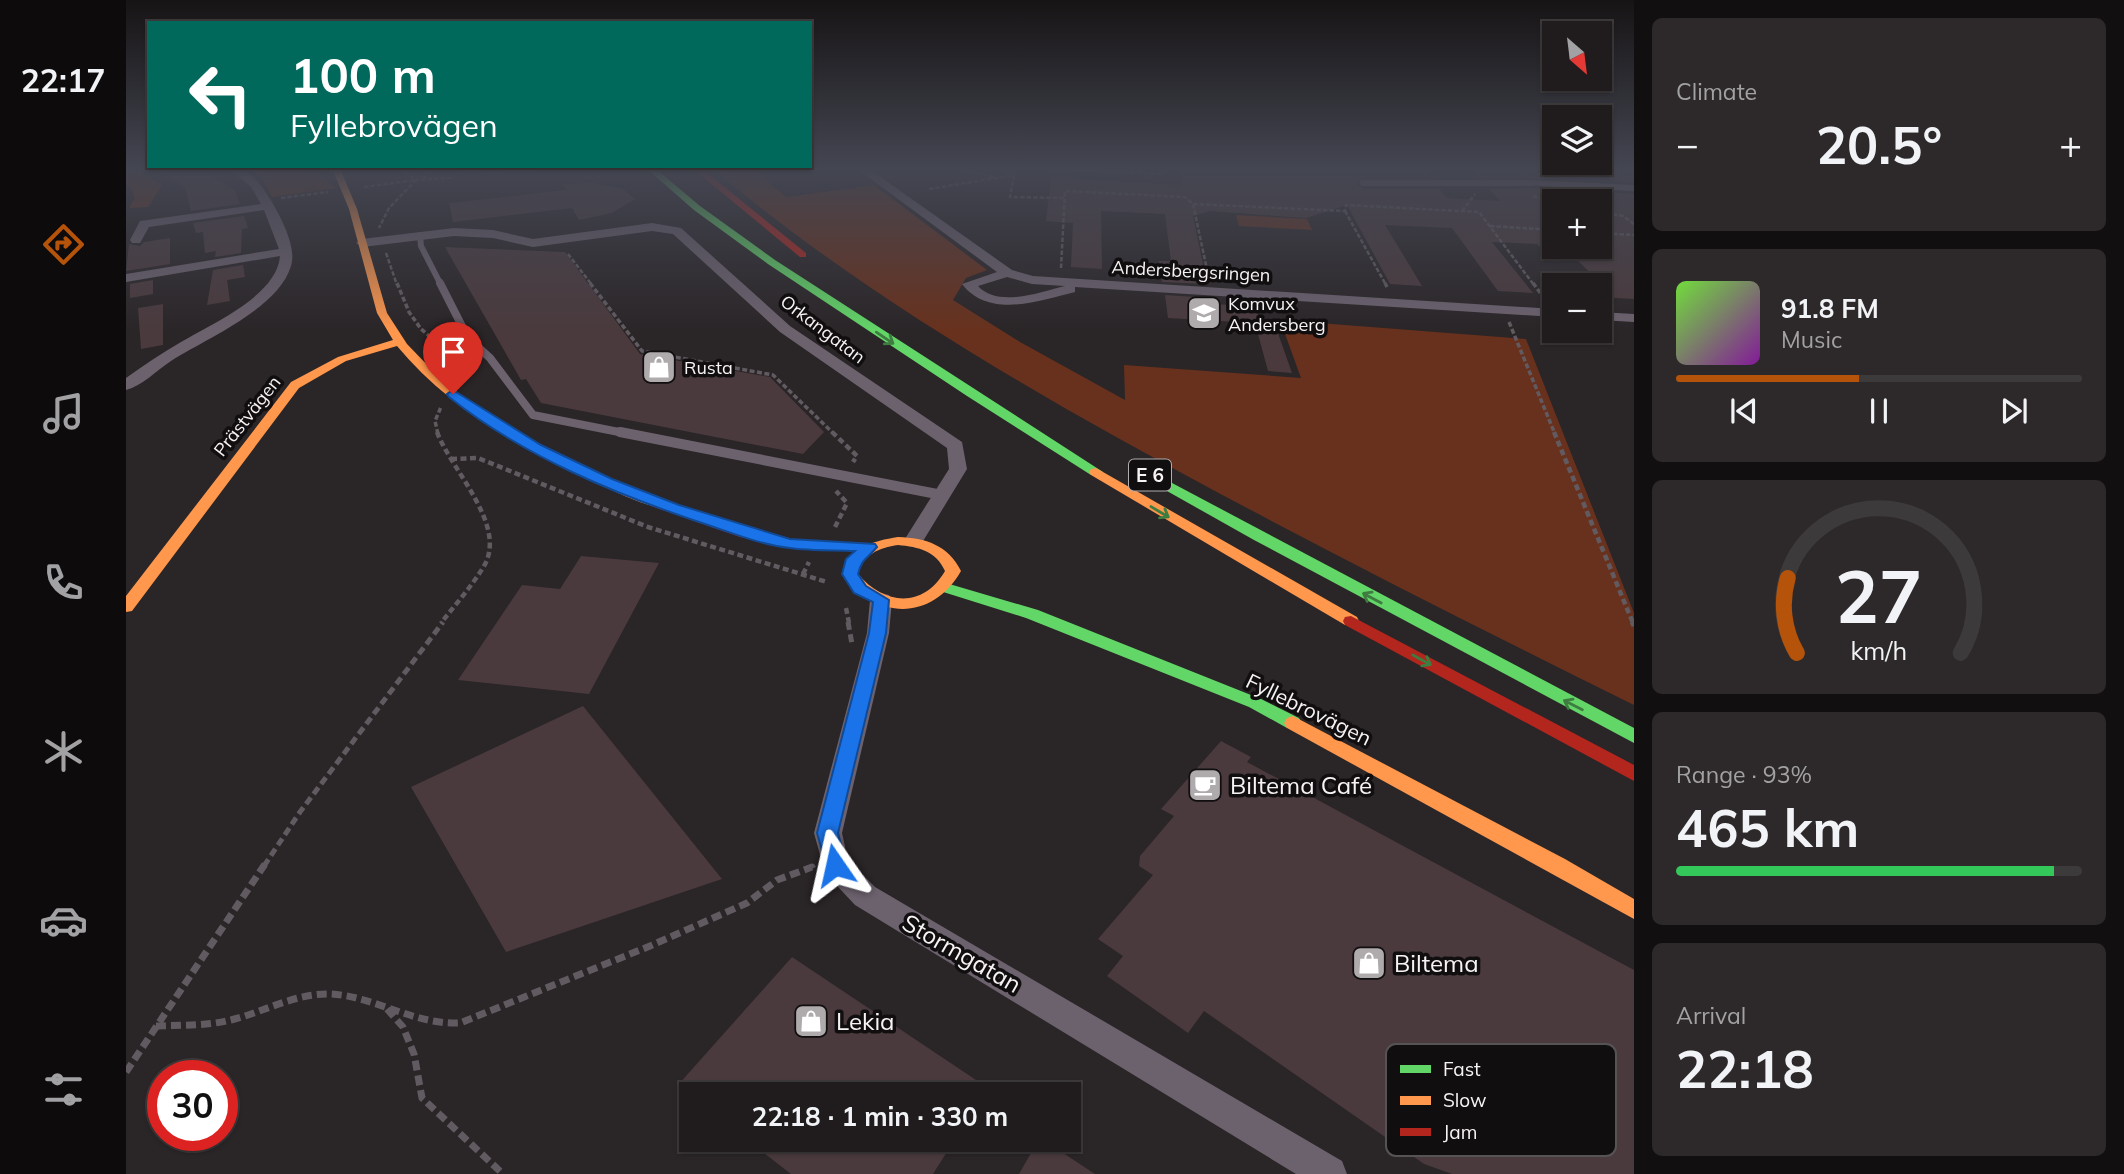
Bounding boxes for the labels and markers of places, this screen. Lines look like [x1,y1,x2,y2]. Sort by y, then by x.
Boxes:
place label: Komvux Andersberg [1228,292,1326,336]
school or university icon: Komvux Andersberg [1185,294,1223,332]
pin [423,322,483,394]
shop icon: Rusta [640,348,678,386]
place label: Rusta [684,356,733,379]
cafe icon: Biltema Café [1186,766,1224,804]
place label: Biltema Café [1230,770,1372,800]
shop icon: Biltema [1350,944,1388,982]
place label: Biltema [1394,948,1479,978]
shop icon: Lekia [792,1002,830,1040]
place label: Lekia [836,1006,895,1036]

